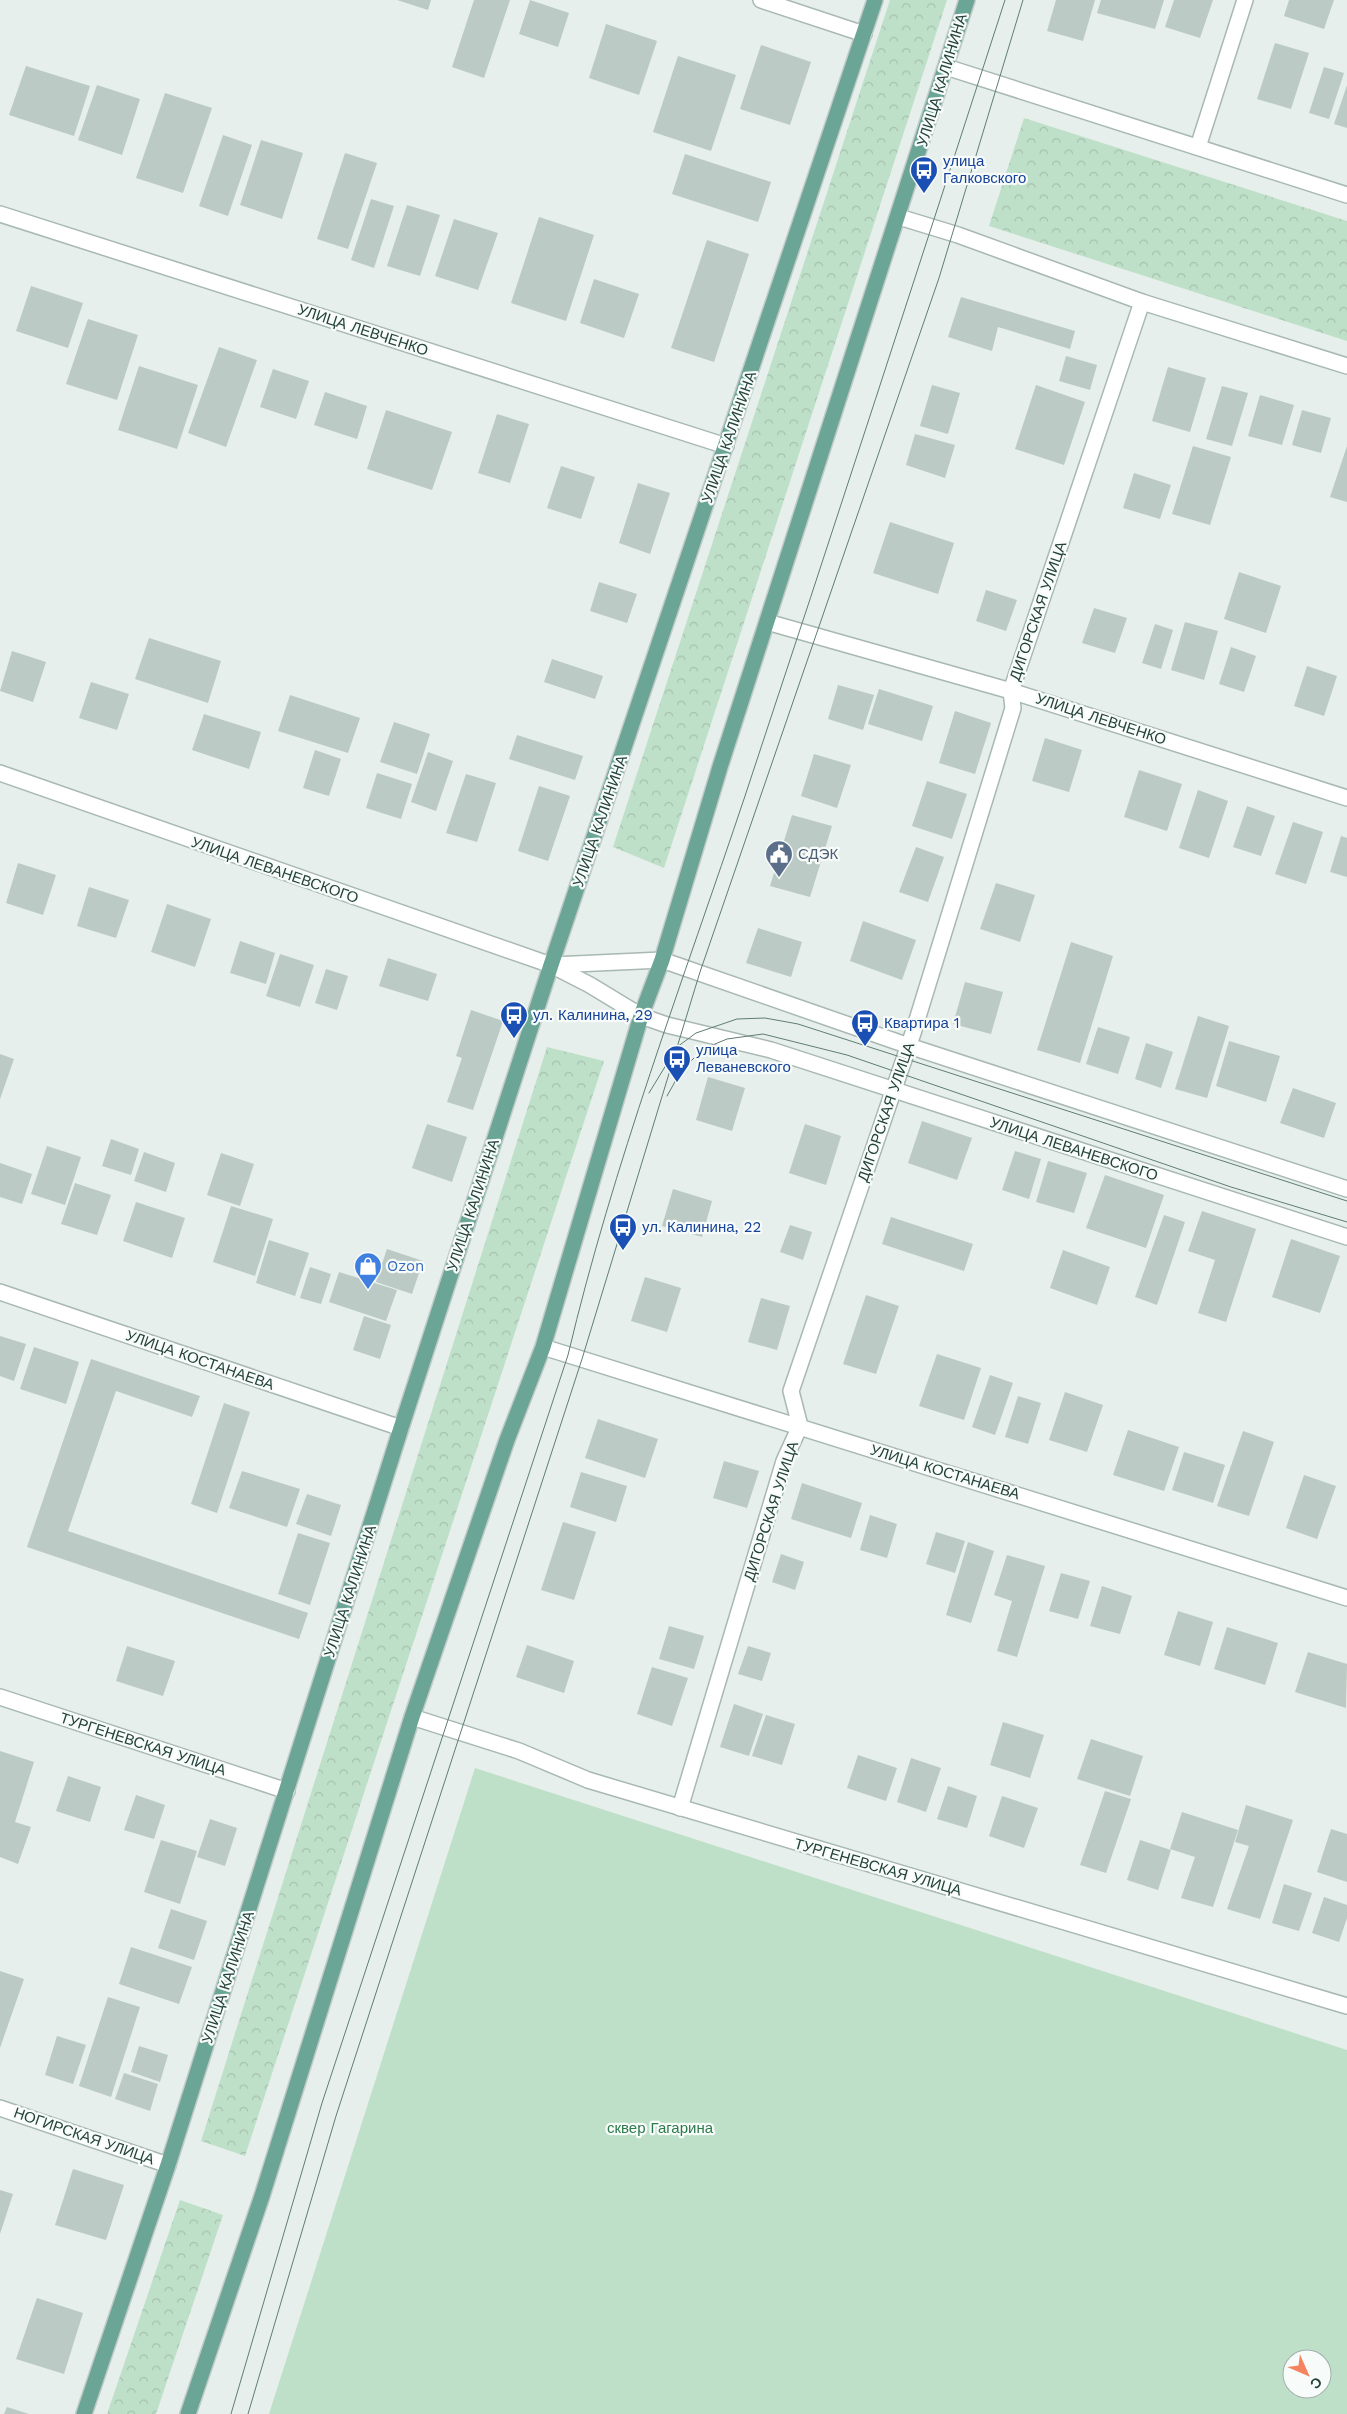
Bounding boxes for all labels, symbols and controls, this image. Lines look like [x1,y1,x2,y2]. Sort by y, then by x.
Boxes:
street label: УЛИЦА КАЛИНИНА [913,11,971,149]
place label: улица Галковского [943,152,1026,187]
bus stop icon: улица Галковского [909,155,939,194]
street label: УЛИЦА ЛЕВЧЕНКО [295,300,431,360]
street label: УЛИЦА КАЛИНИНА [698,369,760,505]
street label: ДИГОРСКАЯ УЛИЦА [1006,539,1070,683]
street label: УЛИЦА ЛЕВЧЕНКО [1033,689,1169,749]
street label: УЛИЦА КАЛИНИНА [569,753,631,889]
street label: УЛИЦА ЛЕВАНЕВСКОГО [189,833,361,907]
public building icon: СДЭК [764,839,794,878]
place label: СДЭК [798,845,838,863]
bus stop icon: ул. Калинина, 29 [499,1000,529,1039]
place label: ул. Калинина, 29 [533,1006,653,1024]
bus stop icon: Квартира 1 [850,1008,880,1047]
place label: Квартира 1 [884,1014,960,1032]
street label: ДИГОРСКАЯ УЛИЦА [854,1040,918,1184]
place label: улица Леваневского [696,1041,791,1076]
bus stop icon: улица Леваневского [662,1044,692,1083]
street label: УЛИЦА ЛЕВАНЕВСКОГО [988,1113,1160,1185]
street label: УЛИЦА КАЛИНИНА [443,1137,503,1273]
bus stop icon: ул. Калинина, 22 [608,1212,638,1251]
place label: ул. Калинина, 22 [642,1218,761,1236]
shop icon: Ozon [353,1251,383,1290]
place label: Ozon [387,1257,424,1275]
street label: УЛИЦА КОСТАНАЕВА [124,1326,276,1394]
street label: ДИГОРСКАЯ УЛИЦА [740,1439,802,1583]
street label: УЛИЦА КОСТАНАЕВА [868,1441,1022,1503]
street label: УЛИЦА КАЛИНИНА [320,1523,380,1659]
street label: ТУРГЕНЕВСКАЯ УЛИЦА [58,1709,228,1779]
street label: ТУРГЕНЕВСКАЯ УЛИЦА [792,1834,964,1900]
street label: УЛИЦА КАЛИНИНА [198,1909,258,2045]
street label: НОГИРСКАЯ УЛИЦА [11,2103,157,2169]
park label: сквер Гагарина [607,2119,714,2137]
north arrow [1282,2349,1332,2399]
text: С [1307,2374,1325,2392]

